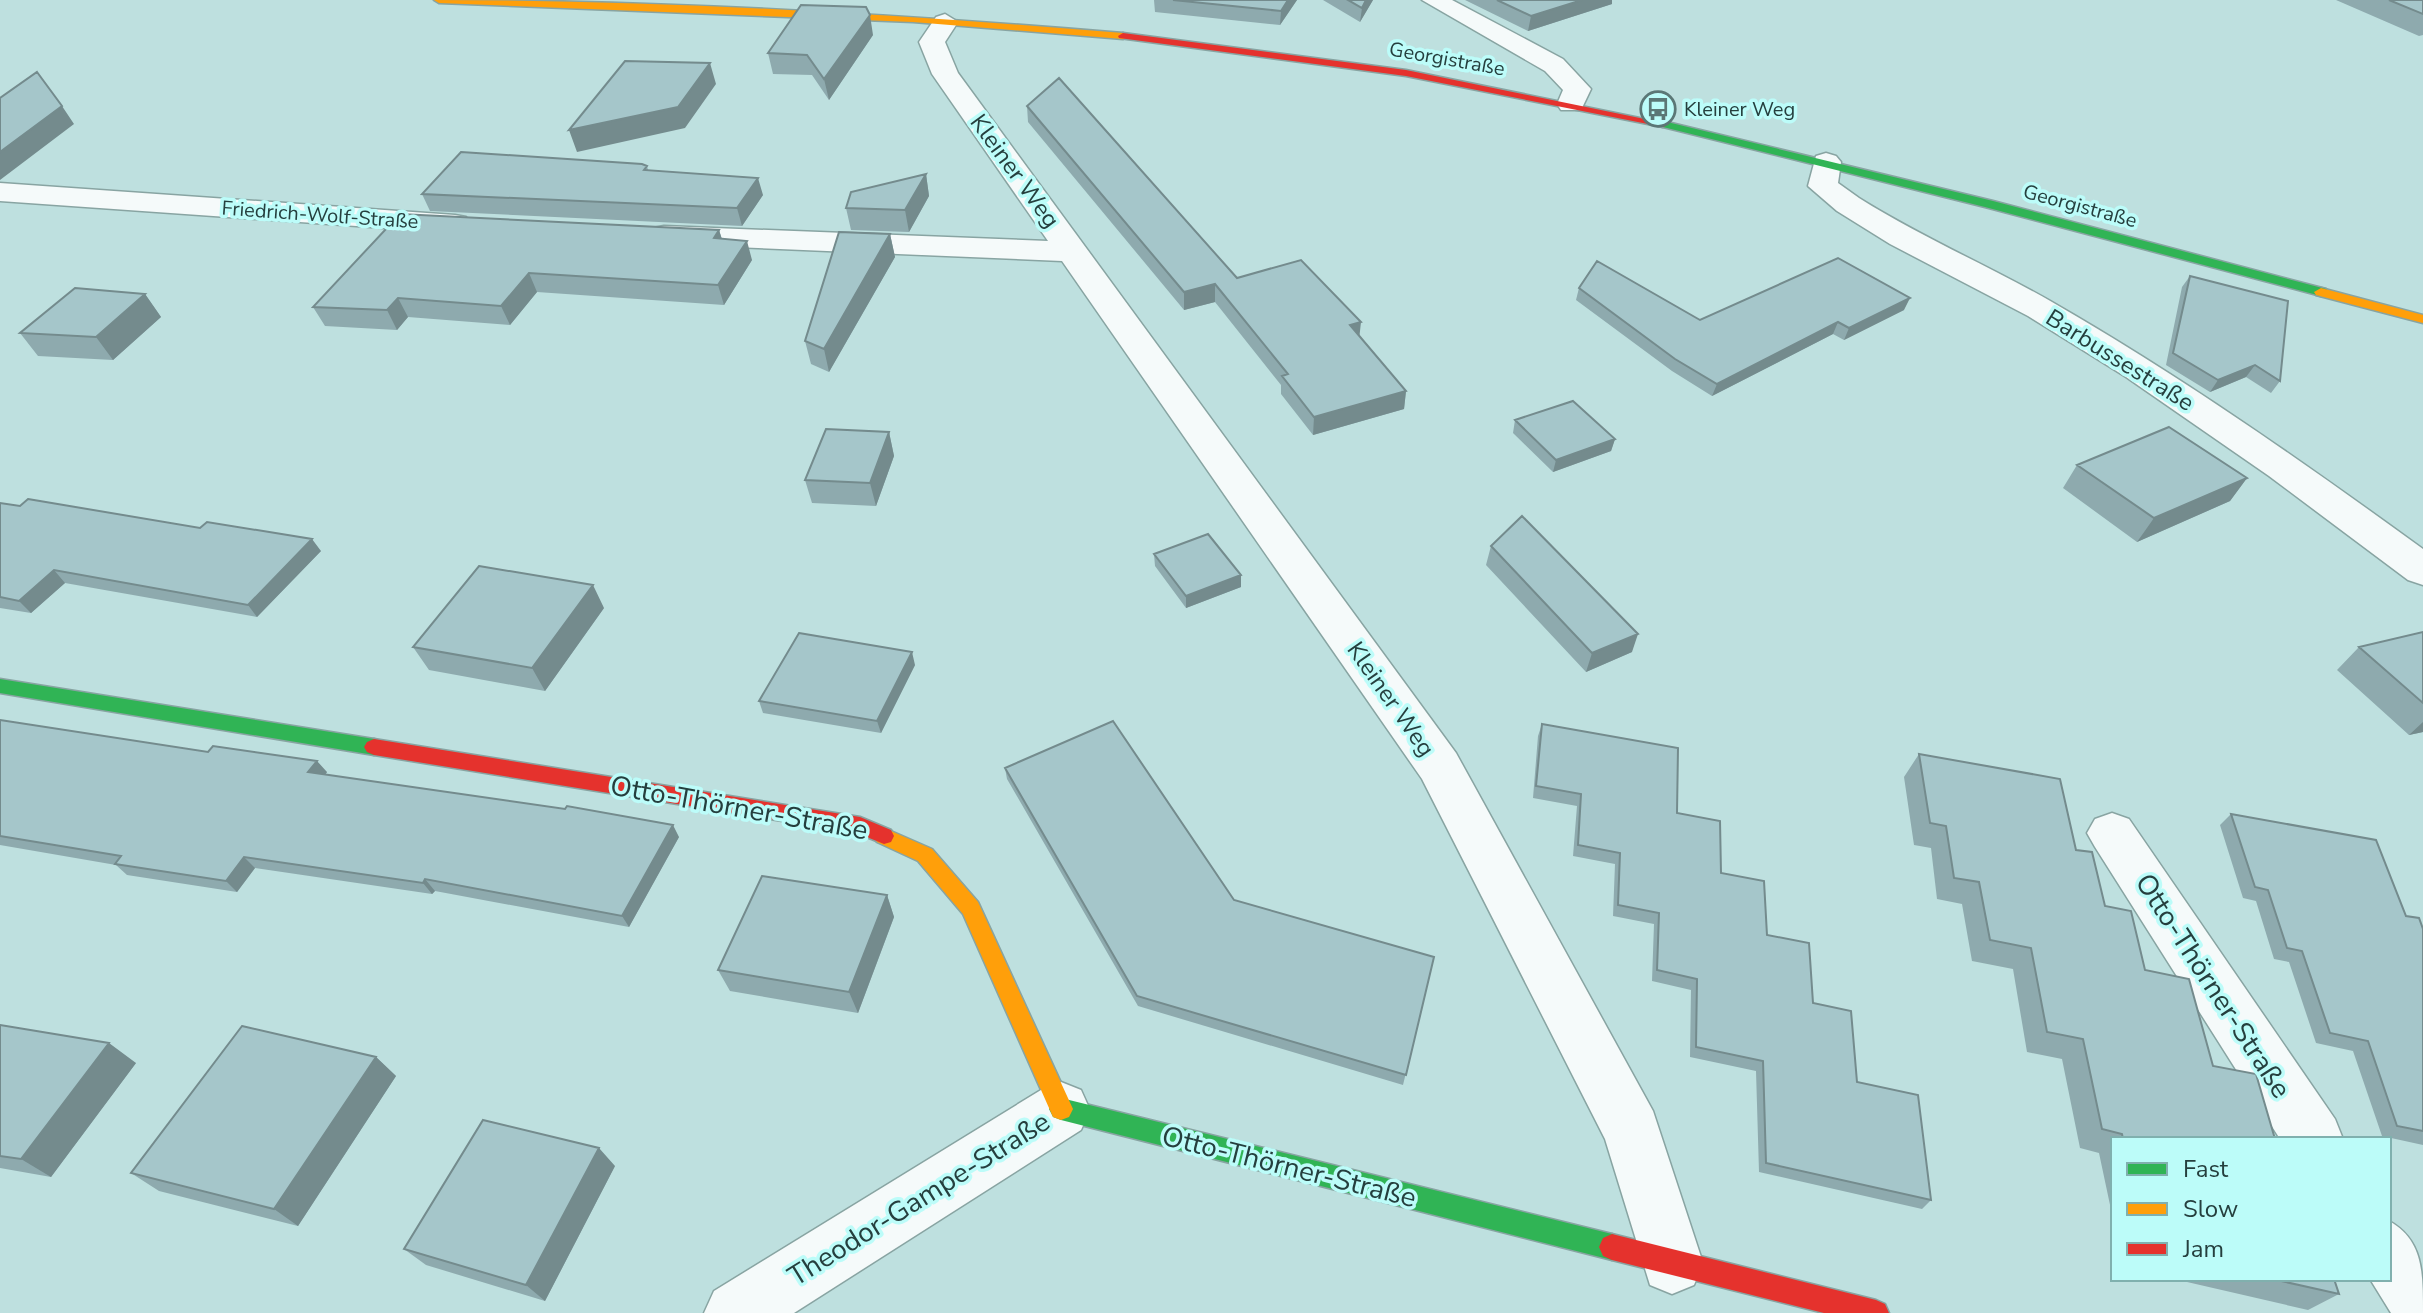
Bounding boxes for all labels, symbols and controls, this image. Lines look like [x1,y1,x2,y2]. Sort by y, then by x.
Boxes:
street label: Georgistraße [1387,36,1507,82]
bus stop icon: Kleiner Weg [1639,90,1677,128]
place label: Kleiner Weg [1684,96,1795,123]
street label: Kleiner Weg [963,108,1067,234]
street label: Georgistraße [2020,178,2140,234]
street label: Friedrich-Wolf-Straße [221,195,419,235]
street label: Barbussestraße [2040,302,2200,418]
street label: Kleiner Weg [1340,635,1442,763]
street label: Otto-Thörner-Straße [607,767,871,849]
street label: Otto-Thörner-Straße [2126,866,2300,1106]
street label: Theodor-Gampe-Straße [781,1103,1057,1295]
street label: Otto-Thörner-Straße [1158,1117,1420,1217]
legend [2111,1137,2391,1281]
text: Fast [2183,1153,2229,1185]
text: Slow [2183,1193,2238,1225]
text: Jam [2182,1233,2224,1265]

